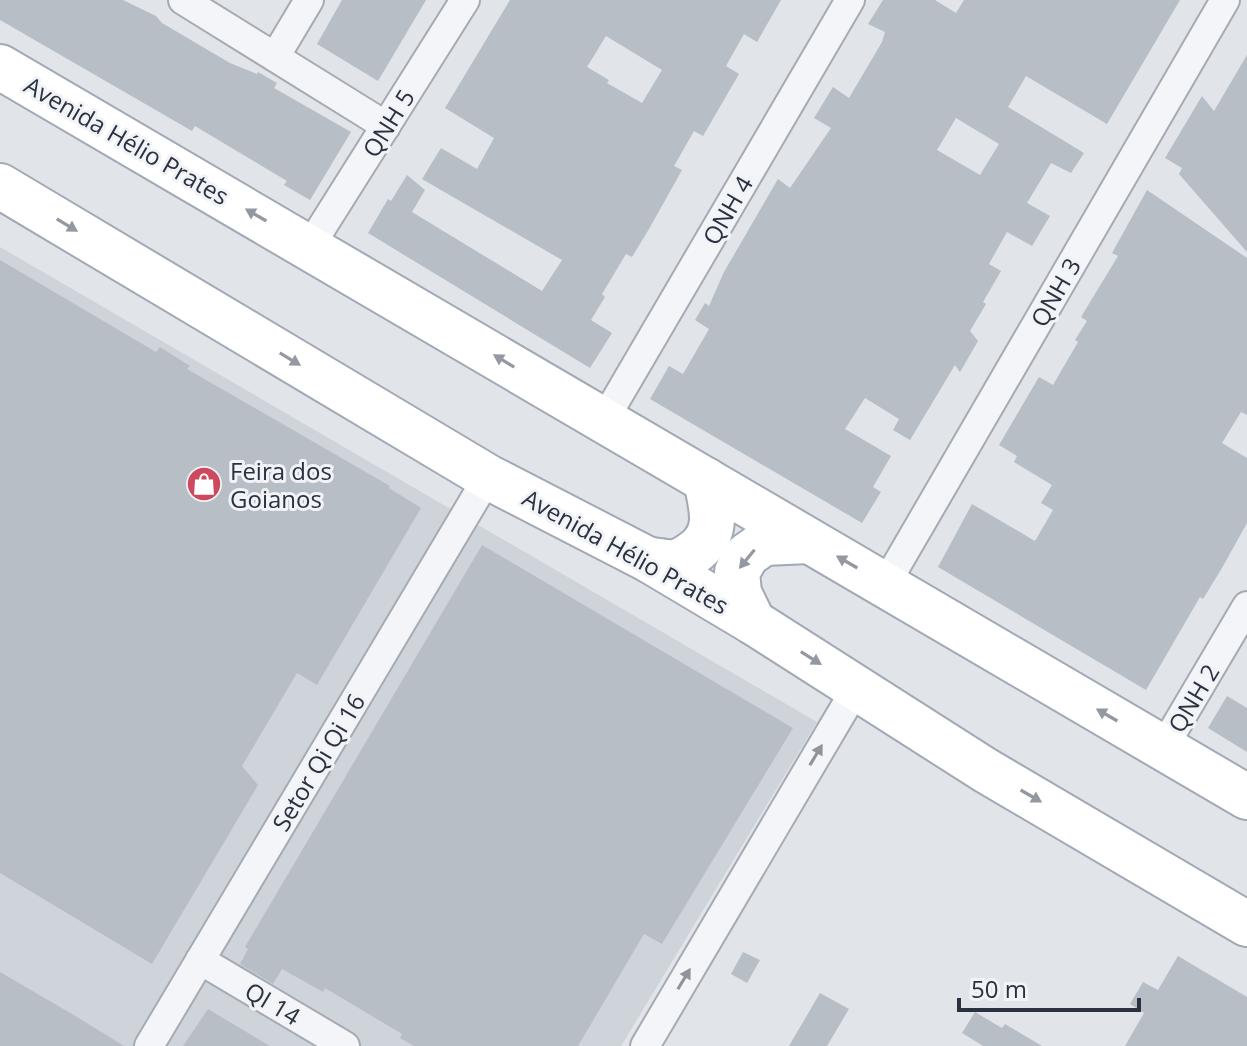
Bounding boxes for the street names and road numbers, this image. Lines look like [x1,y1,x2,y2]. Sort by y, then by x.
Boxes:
street label: Avenida Hélio Prates [19,68,235,212]
street label: QNH 5 [354,83,422,163]
street label: QNH 4 [694,169,760,250]
street label: QNH 3 [1022,252,1088,332]
street label: Avenida Hélio Prates [517,481,735,621]
street label: QNH 2 [1160,658,1226,738]
street label: Setor Qi Qi 16 [264,687,372,837]
street label: QI 14 [239,974,307,1032]

